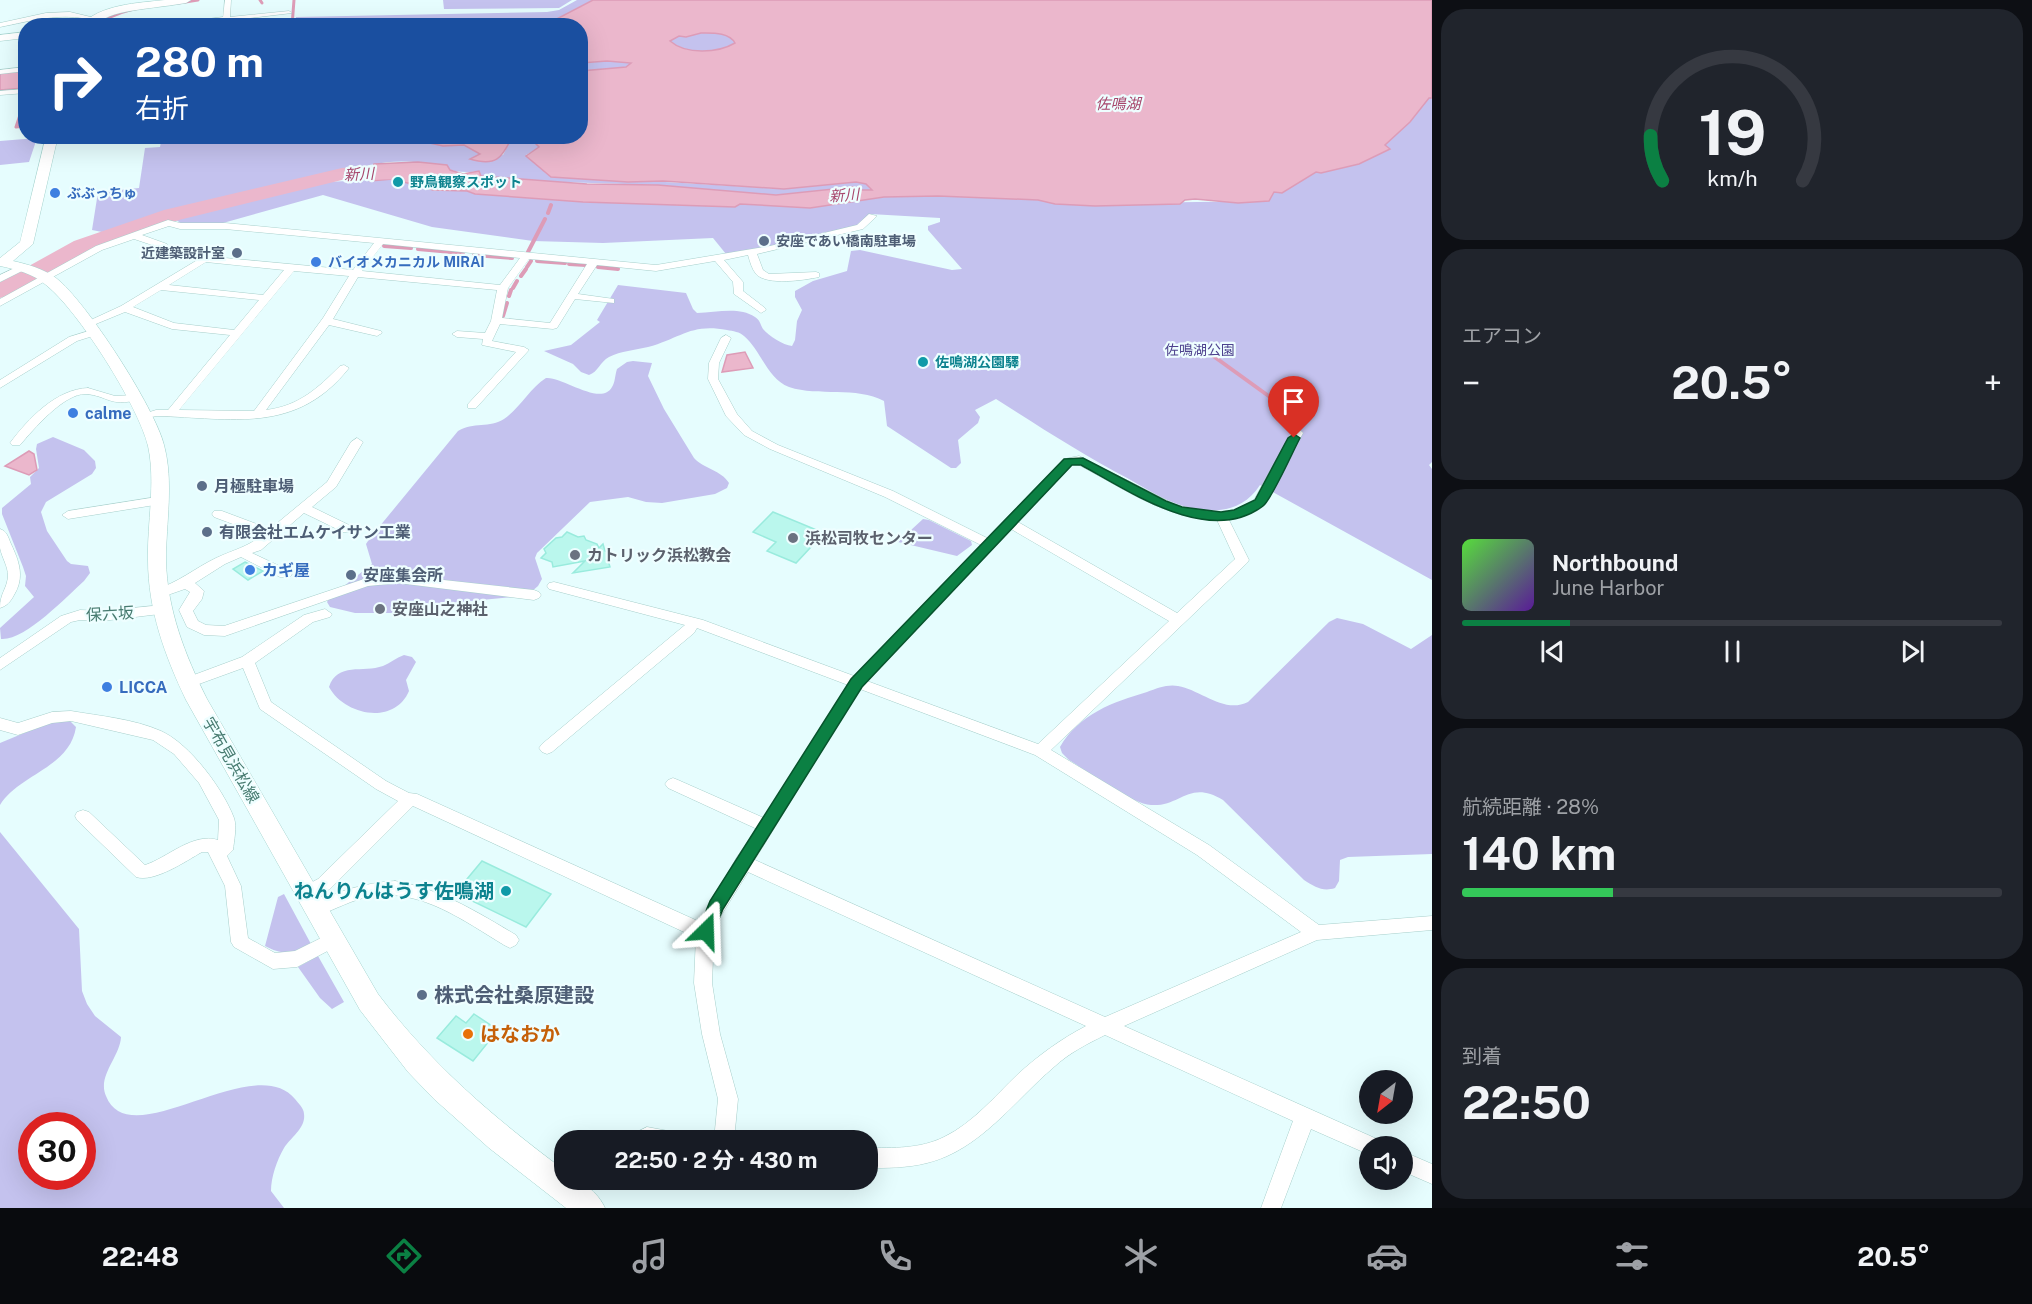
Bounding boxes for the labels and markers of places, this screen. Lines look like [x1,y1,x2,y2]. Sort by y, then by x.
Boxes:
place label: 野鳥観察スポット [410,174,522,190]
marker: 野鳥観察スポット [391,175,405,189]
place label: ぶぶっちゅ [67,185,137,201]
marker: ぶぶっちゅ [48,186,62,200]
place label: 安座であい橋南駐車場 [776,233,916,249]
marker: 安座であい橋南駐車場 [757,234,771,248]
place label: 近建築設計室 [141,245,225,261]
marker: 近建築設計室 [230,246,244,260]
place label: バイオメカニカル MIRAI [328,254,485,270]
marker: バイオメカニカル MIRAI [309,255,323,269]
place label: 佐鳴湖公園驛 [935,354,1019,370]
marker: 佐鳴湖公園驛 [916,355,930,369]
pin [1268,376,1319,438]
place label: calme [85,404,132,423]
marker: calme [66,406,80,420]
place label: 月極駐車場 [214,477,294,496]
marker: 月極駐車場 [195,479,209,493]
place label: 有限会社エムケイサン工業 [219,523,411,542]
marker: 有限会社エムケイサン工業 [200,525,214,539]
place label: 浜松司牧センター [805,529,933,548]
marker: 浜松司牧センター [786,531,800,545]
place label: カトリック浜松教会 [587,546,731,565]
marker: カトリック浜松教会 [568,548,582,562]
place label: カギ屋 [262,561,310,580]
marker: カギ屋 [243,563,257,577]
place label: 安座集会所 [363,566,443,585]
marker: 安座集会所 [344,568,358,582]
place label: 安座山之神社 [392,600,488,619]
marker: 安座山之神社 [373,602,387,616]
place label: LICCA [119,678,168,697]
marker: LICCA [100,680,114,694]
place label: ねんりんはうす佐鳴湖 [294,879,494,903]
marker: ねんりんはうす佐鳴湖 [499,884,513,898]
place label: 株式会社桑原建設 [434,983,594,1007]
marker: 株式会社桑原建設 [415,988,429,1002]
place label: はなおか [480,1022,560,1046]
marker: はなおか [461,1027,475,1041]

